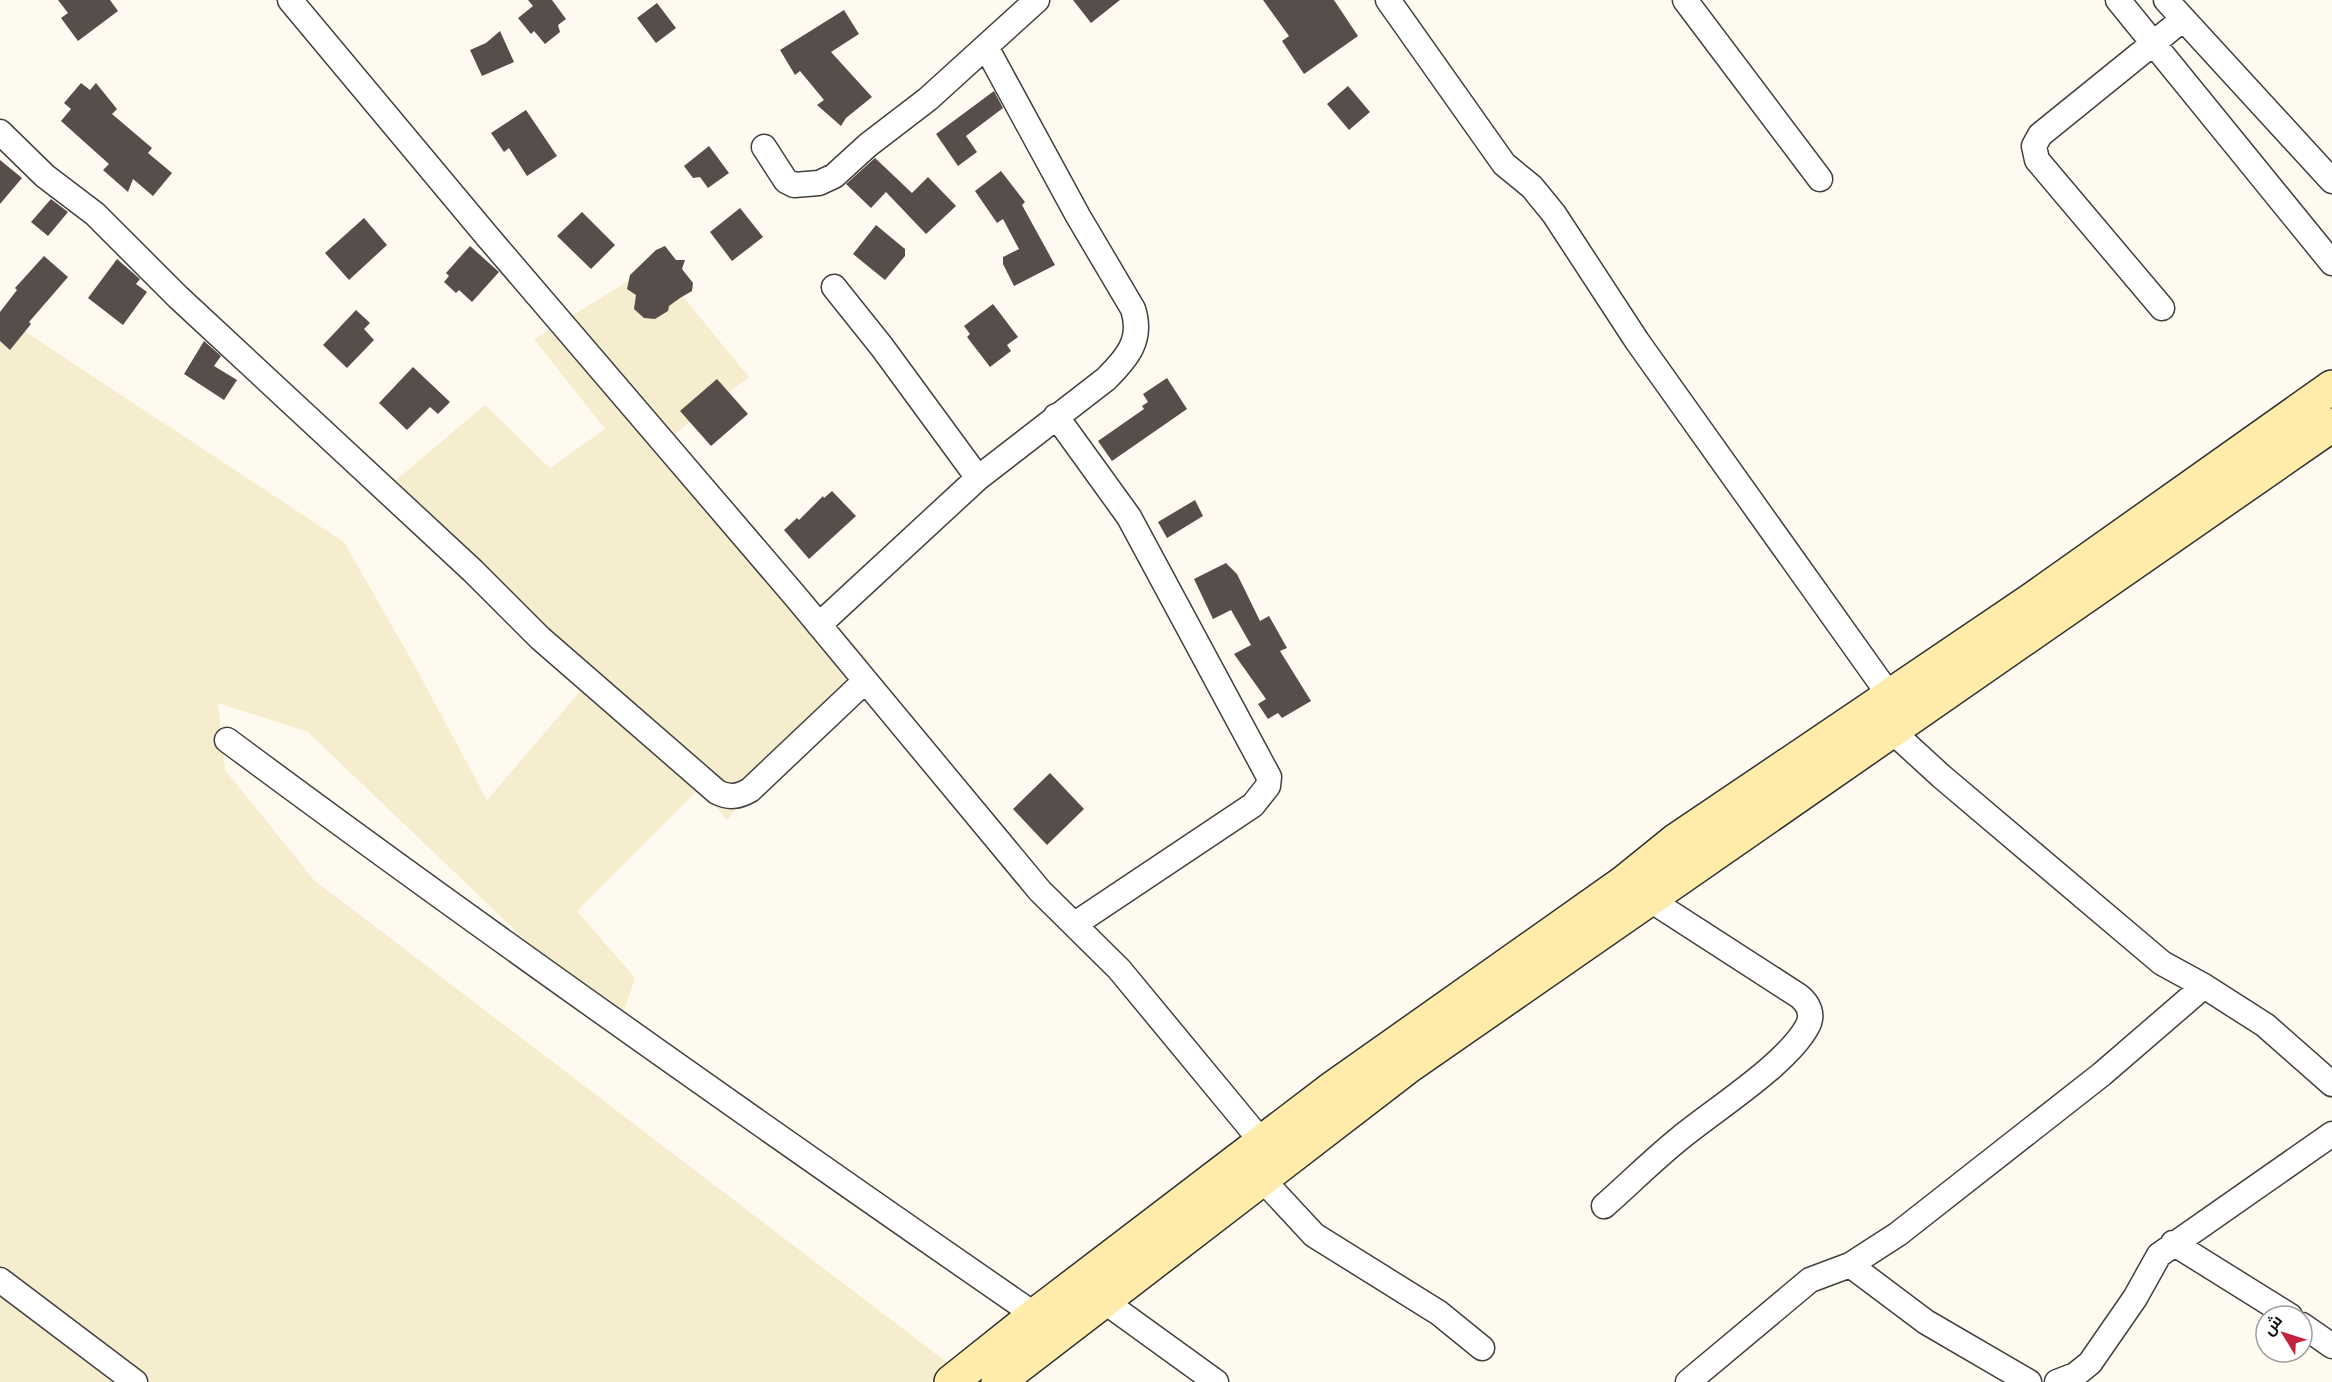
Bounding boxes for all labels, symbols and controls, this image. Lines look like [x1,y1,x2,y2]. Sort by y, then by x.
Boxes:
north arrow [2254,1304,2314,1364]
text: ش [2258,1311,2286,1339]

